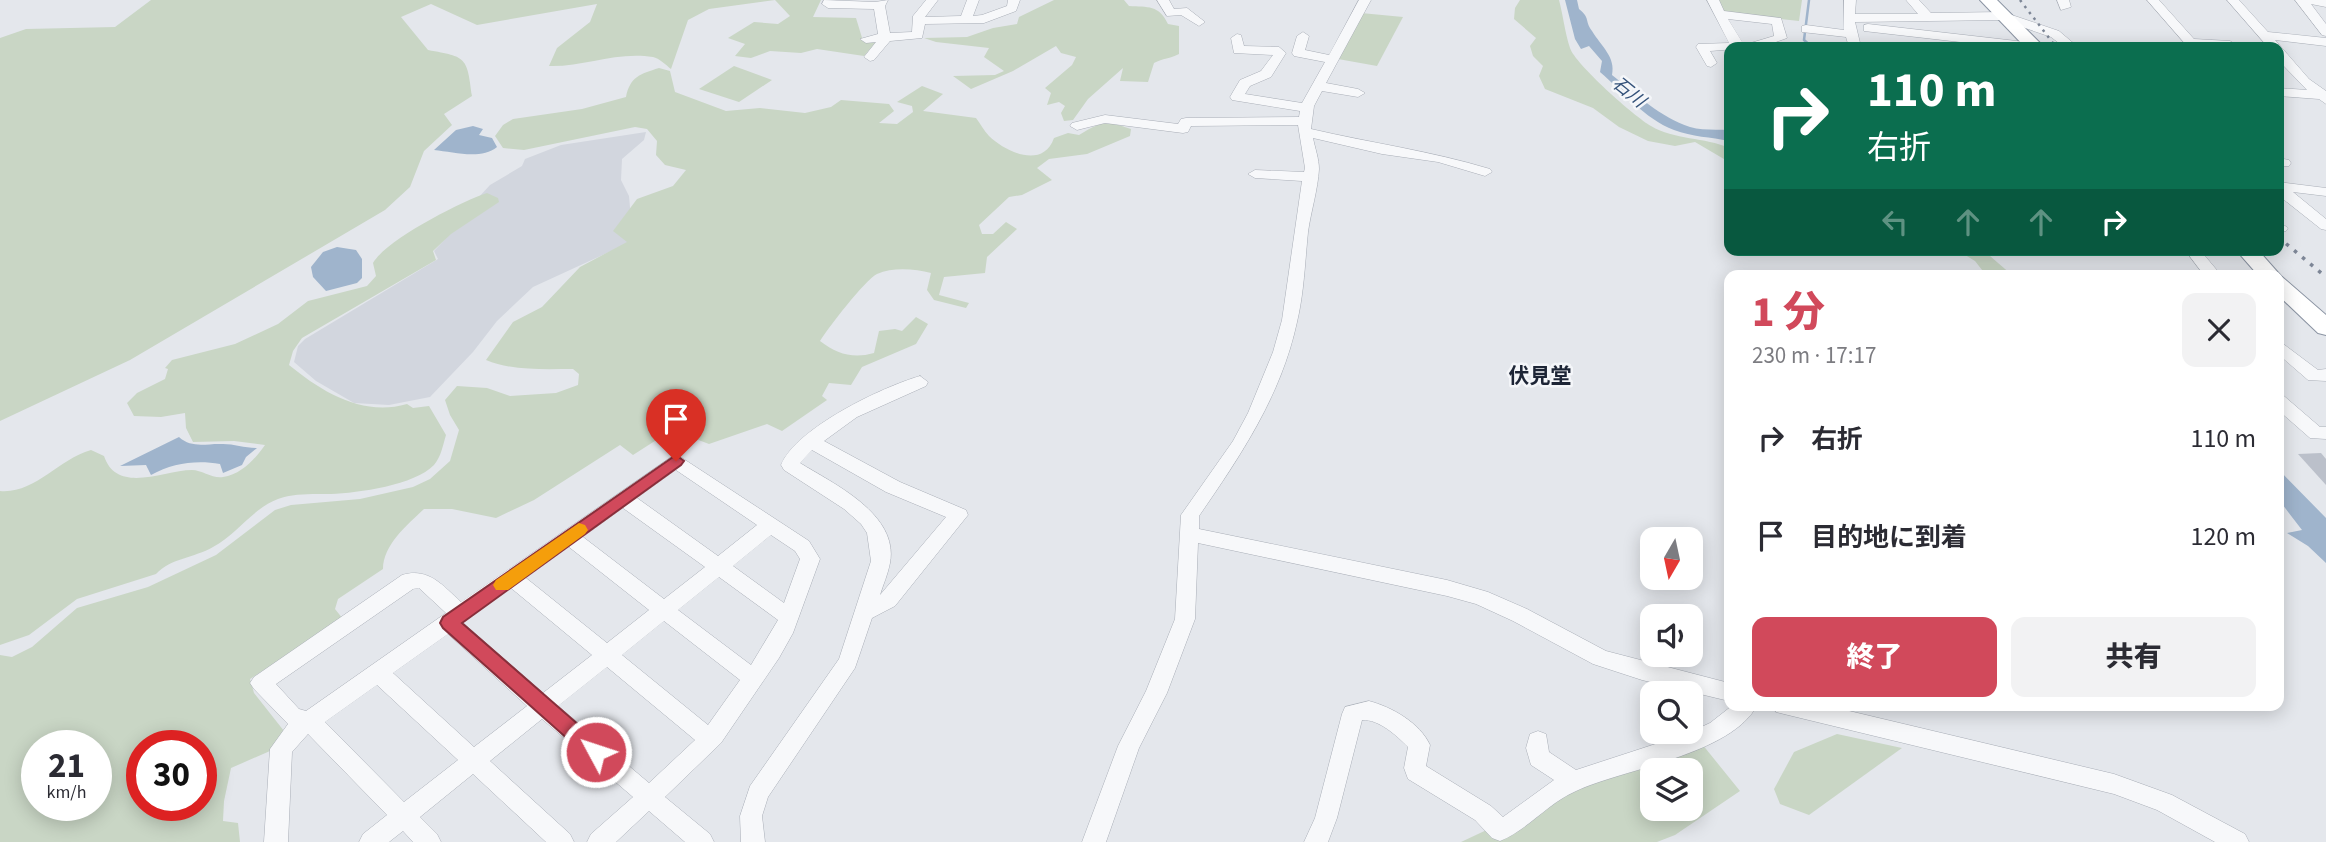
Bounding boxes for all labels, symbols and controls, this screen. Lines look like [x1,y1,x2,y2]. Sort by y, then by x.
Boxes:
text: 110 m [1867,56,1996,126]
icon: right [1752,70,1843,161]
water label: 石川 [1607,71,1652,115]
text: 右折 [1867,125,1931,171]
icon: left [1876,203,1914,241]
icon: ahead [1949,203,1987,241]
icon: ahead [2022,203,2060,241]
icon: right [2095,203,2133,241]
text: 1 分 [1752,283,1825,343]
button: close [2182,293,2256,367]
text: 230 m · 17:17 [1752,339,1876,372]
district label: 伏見堂 [1509,361,1572,391]
pin [646,389,706,461]
icon: arrive [657,400,695,438]
icon: right [1752,419,1790,457]
text: 110 m [2190,420,2256,457]
text: 右折 [1811,421,1863,458]
icon: arrive [1752,517,1790,555]
text: 120 m [2190,518,2256,555]
text: 目的地に到着 [1811,519,1967,556]
north arrow [1640,527,1703,590]
map controls [1640,527,1703,821]
button: sound [1640,604,1703,667]
button: 終了 [1752,617,1997,697]
button: 共有 [2011,617,2256,697]
button: search [1640,681,1703,744]
position arrow [559,715,633,789]
speed limit sign: 30 [126,730,217,821]
text: 21 [48,741,85,791]
button: layers [1640,758,1703,821]
text: km/h [47,780,86,805]

